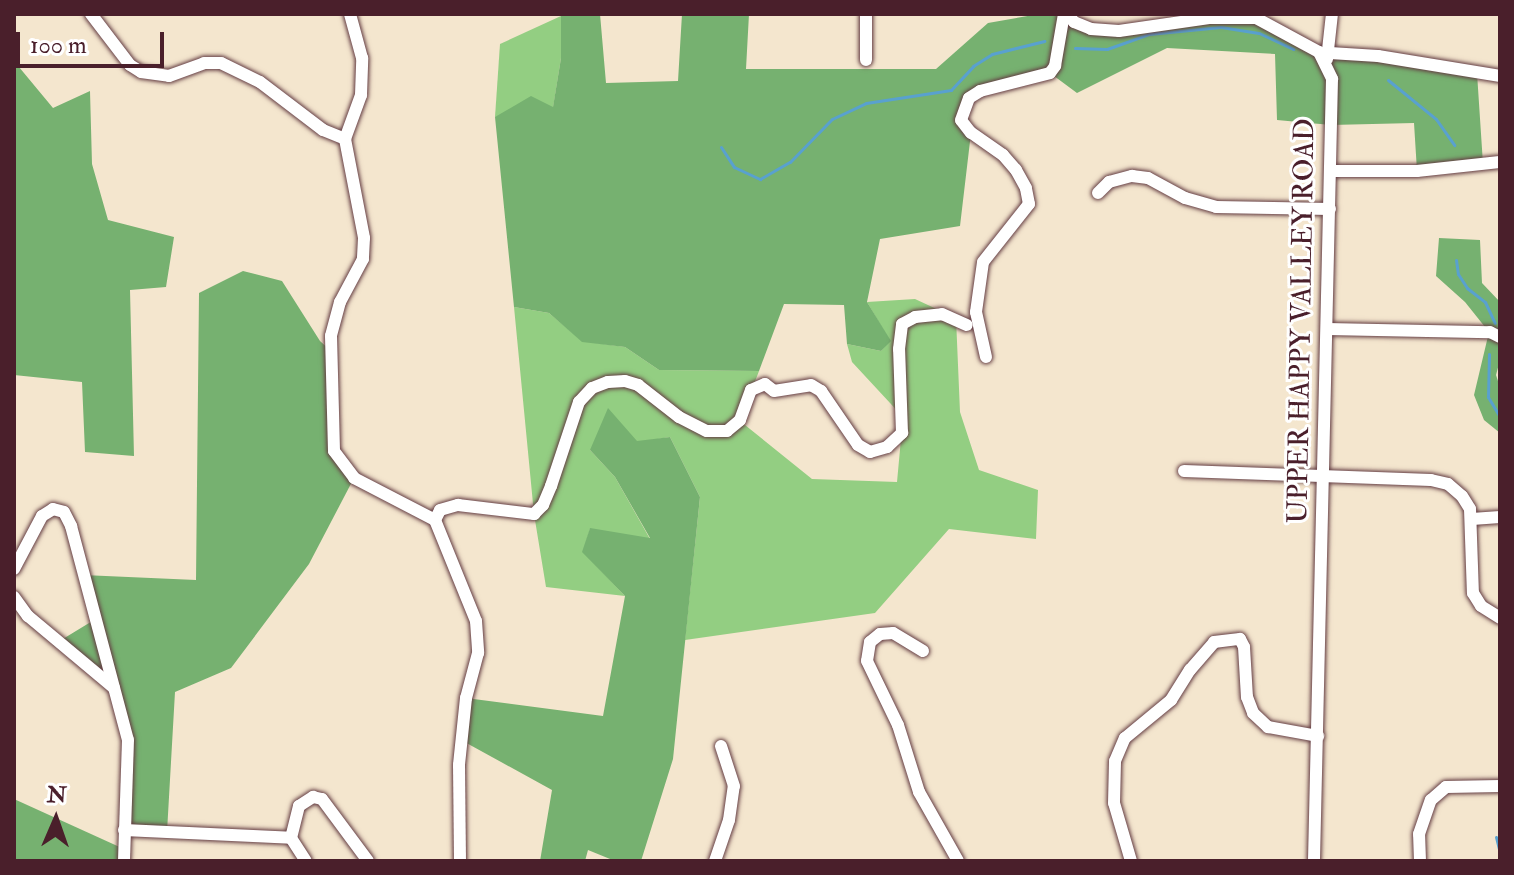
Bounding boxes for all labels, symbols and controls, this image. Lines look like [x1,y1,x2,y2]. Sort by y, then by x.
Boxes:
scale bar [20,16,168,66]
text: 100 m [30,30,87,61]
street label: UPPER HAPPY VALLEY ROAD [1282,118,1322,524]
north arrow [16,779,96,859]
text: N [46,781,67,809]

